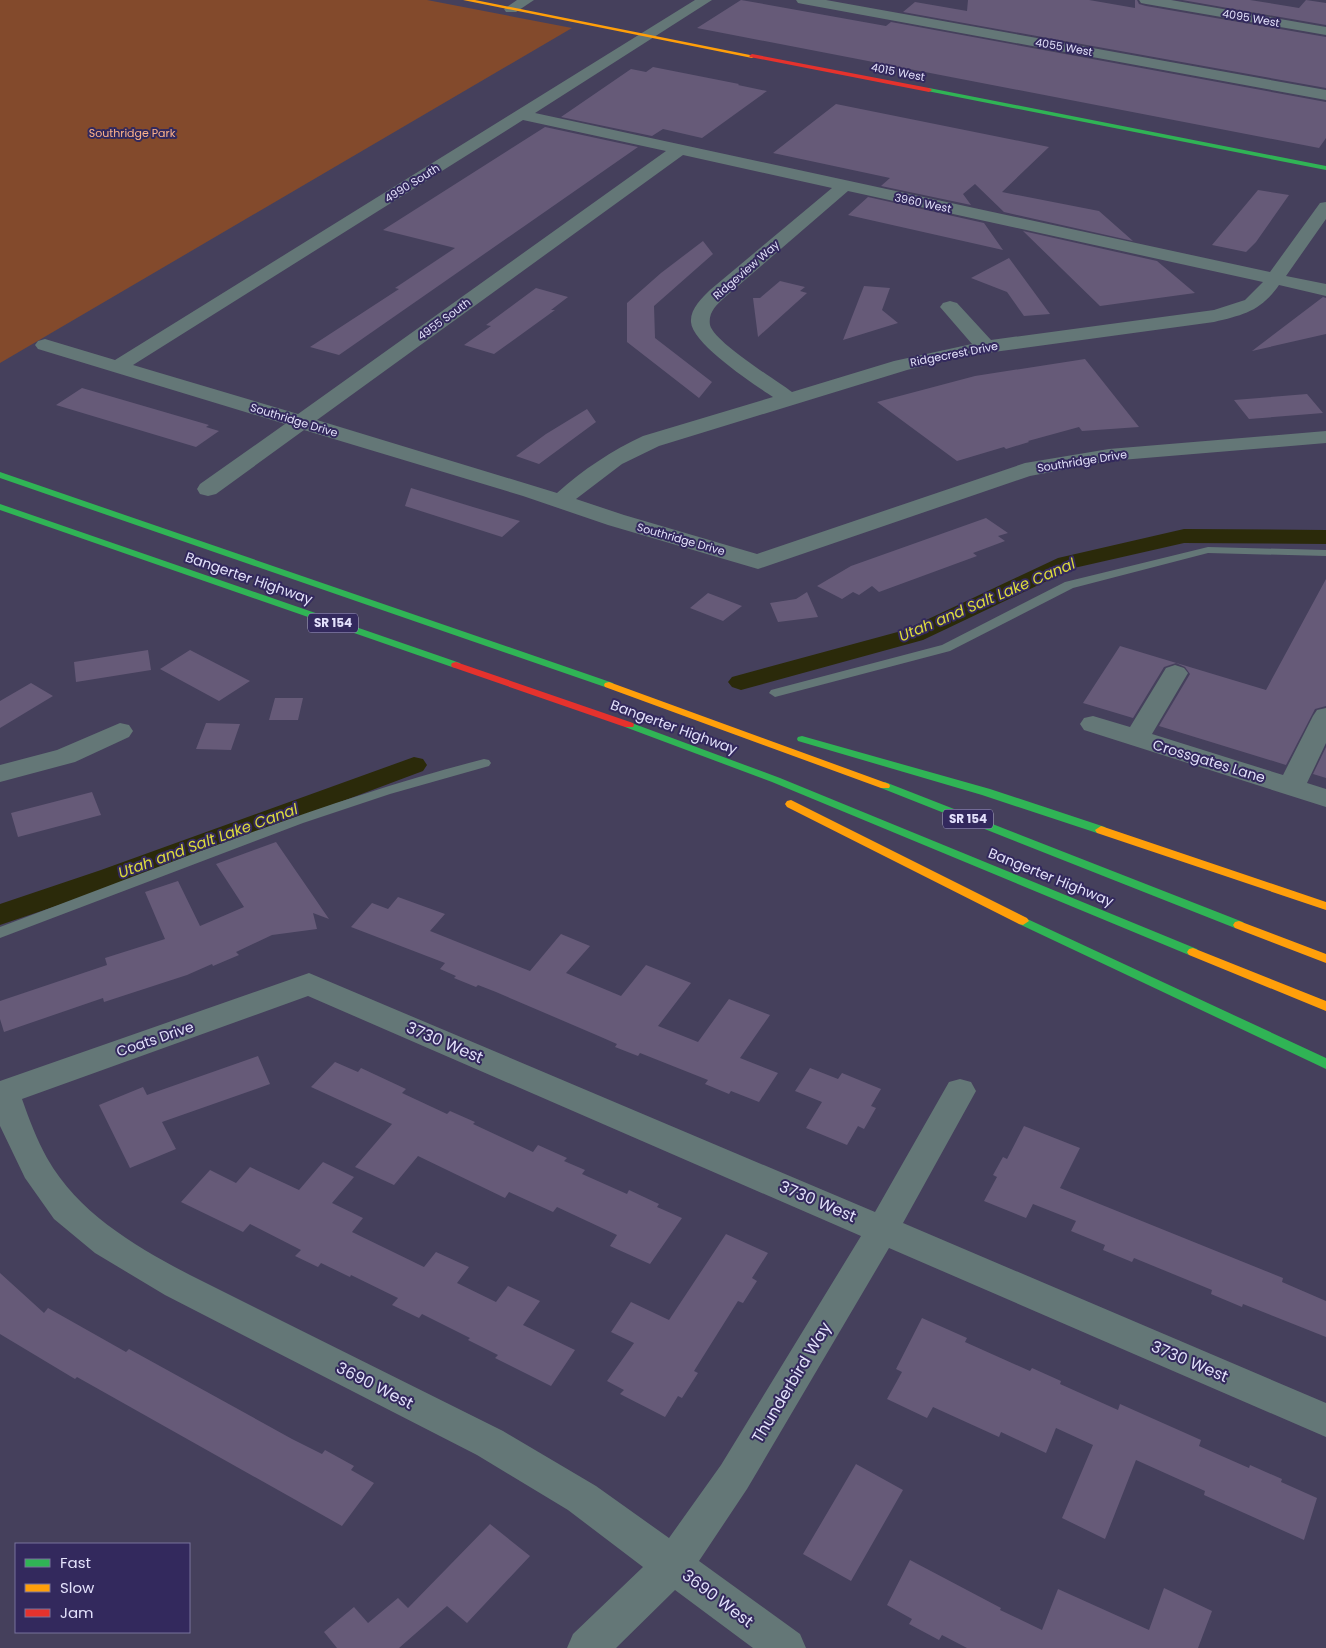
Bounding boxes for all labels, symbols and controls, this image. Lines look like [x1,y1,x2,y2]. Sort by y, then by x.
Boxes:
street label: 4095 West [1221,5,1281,31]
street label: 4055 West [1034,34,1094,60]
street label: 4015 West [870,59,926,85]
park label: Southridge Park [89,125,176,141]
street label: 4990 South [381,160,443,206]
street label: 3960 West [893,189,953,217]
street label: Ridgeview Way [709,236,783,303]
street label: 4955 South [414,294,474,344]
street label: Ridgecrest Drive [909,338,999,370]
street label: Southridge Drive [248,399,340,441]
street label: Southridge Drive [1036,446,1128,476]
street label: Southridge Drive [635,519,727,559]
street label: Bangerter Highway [183,547,315,609]
water label: Utah and Salt Lake Canal [895,553,1079,646]
road number: SR 154 [308,614,358,632]
street label: Bangerter Highway [608,695,740,759]
street label: Crossgates Lane [1150,734,1268,788]
water label: Utah and Salt Lake Canal [115,798,301,883]
road number: SR 154 [943,810,993,829]
street label: Bangerter Highway [985,843,1117,911]
street label: Coats Drive [114,1016,197,1062]
street label: 3730 West [403,1016,487,1069]
street label: 3730 West [776,1175,860,1228]
street label: Thunderbird Way [746,1317,837,1447]
street label: 3730 West [1148,1335,1232,1388]
street label: 3690 West [332,1356,417,1415]
legend [15,1543,190,1633]
text: Fast [60,1552,91,1573]
street label: 3690 West [677,1564,758,1633]
text: Slow [60,1577,95,1598]
text: Jam [60,1602,94,1623]

